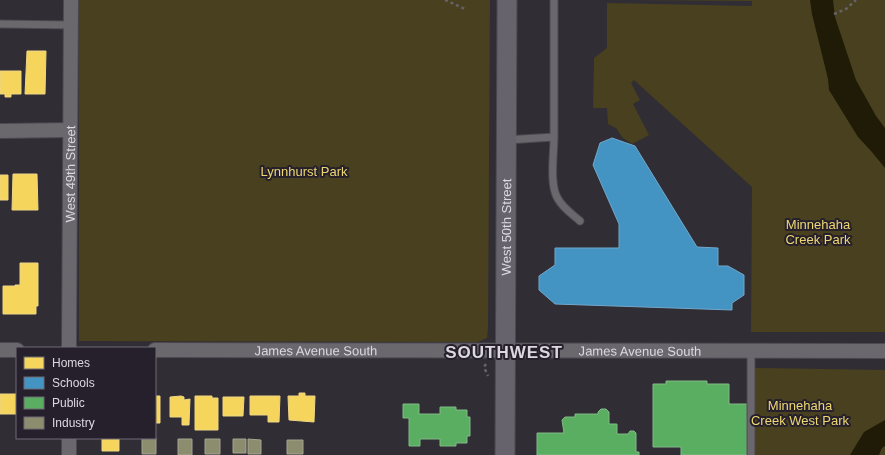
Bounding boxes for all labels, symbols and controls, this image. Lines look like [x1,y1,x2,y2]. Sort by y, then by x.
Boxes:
street label: West 49th Street [62,125,78,222]
park label: Lynnhurst Park [261,164,348,179]
street label: West 50th Street [498,178,514,275]
park label: Minnehaha Creek Park [785,217,851,247]
street label: James Avenue South [255,343,377,358]
district label: SOUTHWEST [445,343,563,362]
street label: James Avenue South [579,343,701,358]
legend [16,347,156,439]
text: Homes [52,356,90,370]
text: Schools [52,376,95,390]
text: Public [52,396,85,410]
park label: Minnehaha Creek West Park [751,398,850,428]
text: Industry [52,416,95,430]

